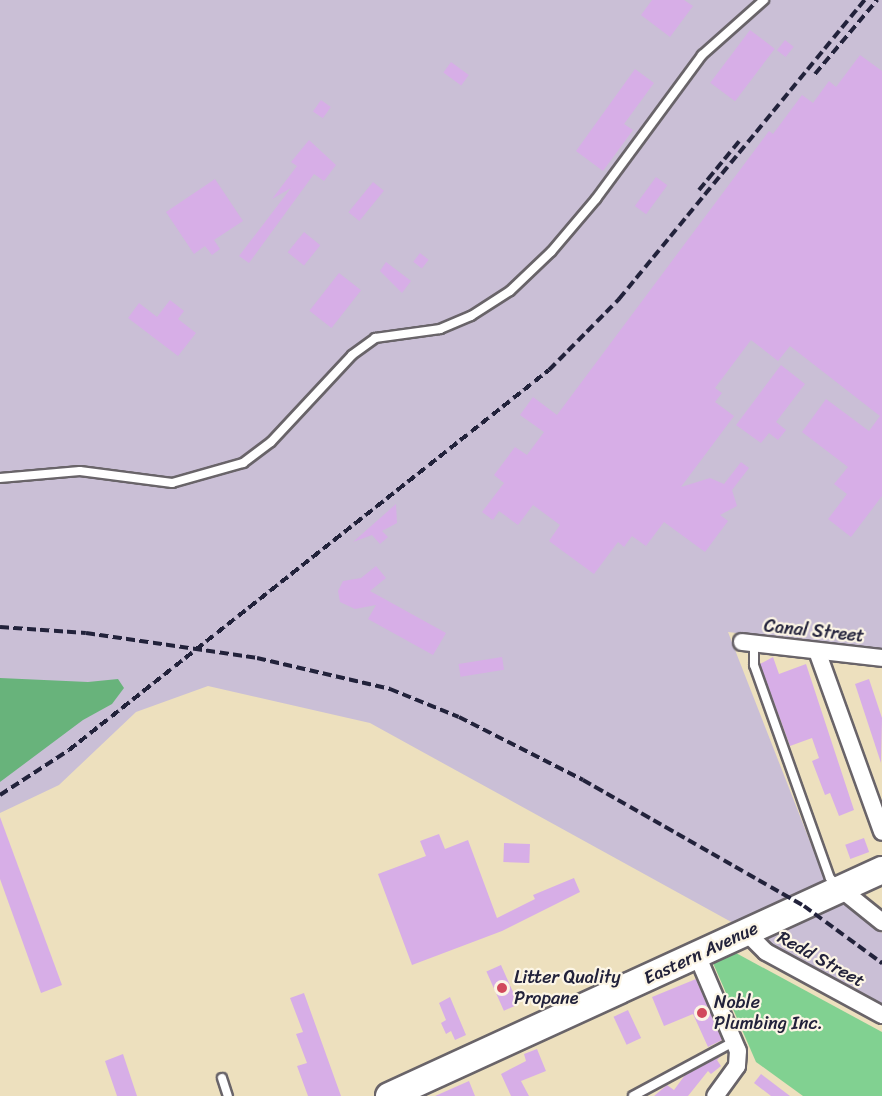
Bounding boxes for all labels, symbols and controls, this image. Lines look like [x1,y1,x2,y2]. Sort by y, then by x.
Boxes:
street label: Canal Street [763,615,865,647]
street label: Eastern Avenue [640,917,762,989]
street label: Redd Street [774,926,868,992]
place label: Litter Quality Propane [514,967,621,1010]
marker: Litter Quality Propane [495,981,509,995]
place label: Noble Plumbing Inc. [714,992,823,1034]
marker: Noble Plumbing Inc. [695,1006,709,1020]

